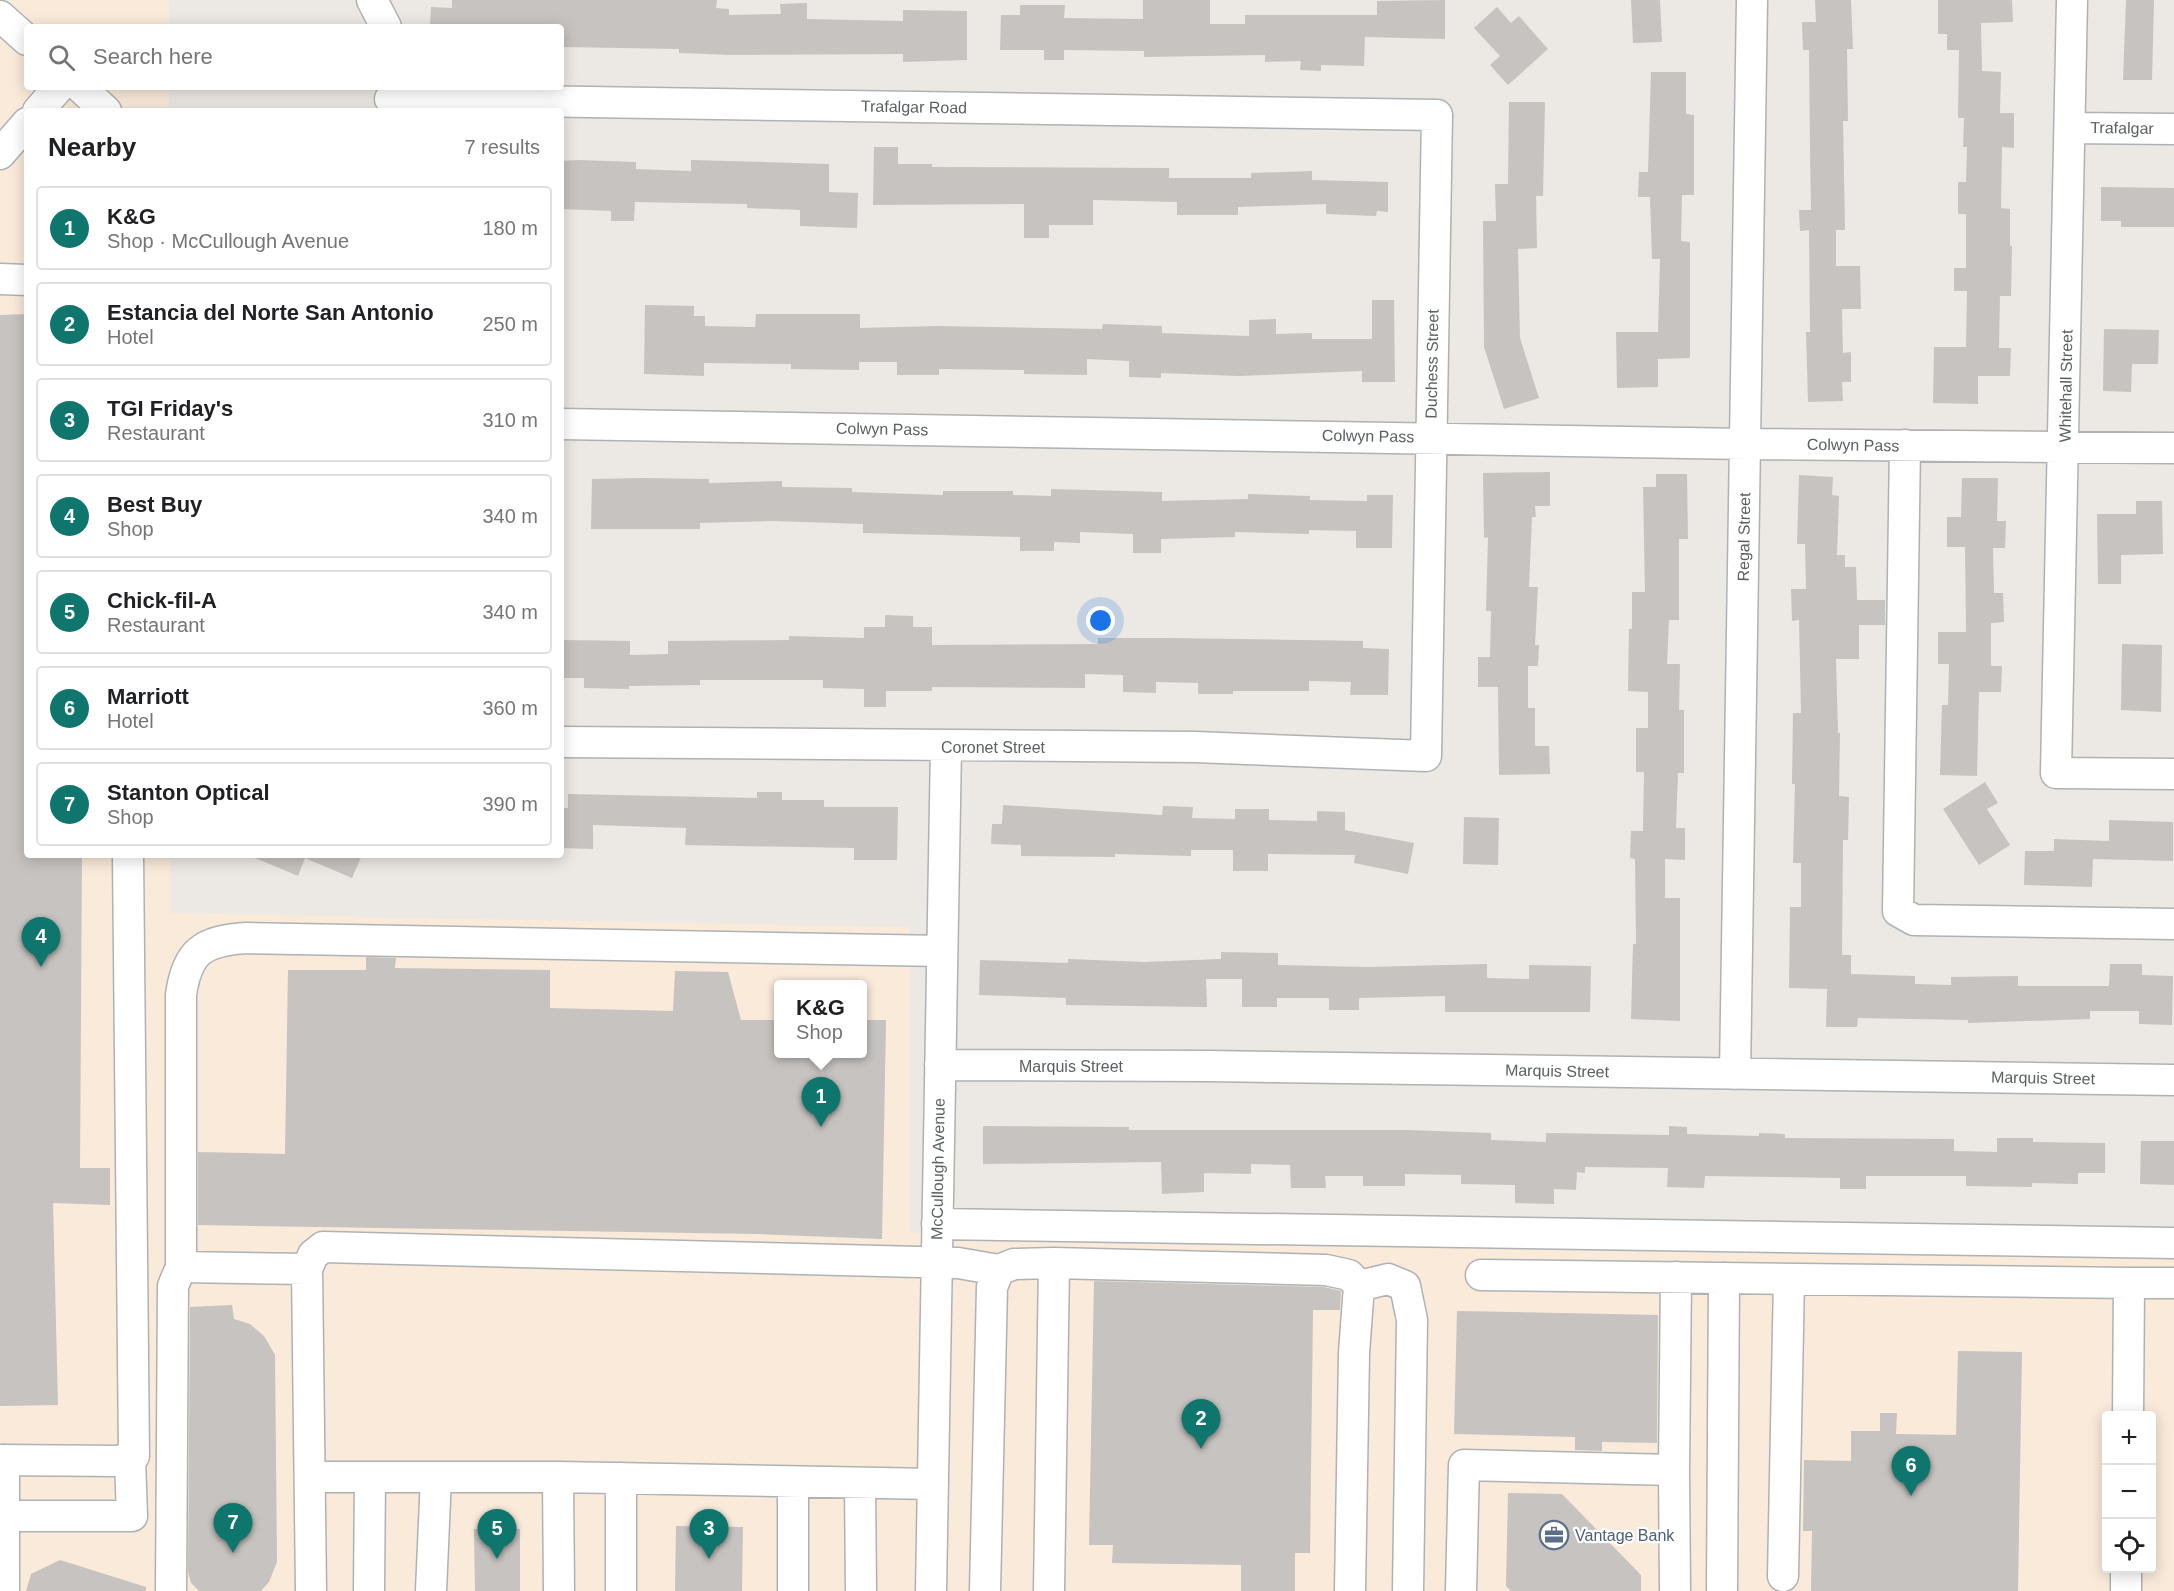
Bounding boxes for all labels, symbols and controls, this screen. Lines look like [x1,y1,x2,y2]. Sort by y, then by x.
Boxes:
search box [24,24,564,90]
icon: search [45,41,78,74]
text: Search here [93,44,213,69]
street label: Trafalgar Road [861,98,967,116]
street label: Trafalgar [2090,119,2155,137]
text: Nearby [48,132,136,162]
text: 7 results [464,136,540,158]
text: K&G [107,204,156,229]
text: 1 [64,217,75,239]
text: 180 m [482,217,538,239]
text: Shop · McCullough Avenue [107,230,349,252]
text: Estancia del Norte San Antonio [107,300,434,325]
street label: Duchess Street [1423,309,1441,419]
text: 2 [64,313,75,335]
text: 250 m [482,313,538,335]
text: Hotel [107,326,154,348]
street label: Whitehall Street [2057,329,2075,443]
text: TGI Friday's [107,396,233,421]
text: 3 [64,409,75,431]
text: 310 m [482,409,538,431]
street label: Colwyn Pass [836,420,928,438]
text: Restaurant [107,422,205,444]
street label: Colwyn Pass [1322,427,1414,445]
street label: Colwyn Pass [1807,436,1899,454]
text: Best Buy [107,492,202,517]
street label: Regal Street [1735,492,1753,582]
text: 4 [64,505,75,527]
text: 340 m [482,505,538,527]
text: Shop [107,518,154,540]
text: Chick-fil-A [107,588,217,613]
text: 5 [64,601,75,623]
text: 340 m [482,601,538,623]
your location [1086,606,1115,635]
text: Restaurant [107,614,205,636]
text: Marriott [107,684,189,709]
text: 6 [64,697,75,719]
text: 360 m [482,697,538,719]
text: Hotel [107,710,154,732]
street label: Coronet Street [941,739,1046,756]
text: Stanton Optical [107,780,270,805]
text: 7 [64,793,75,815]
text: 390 m [482,793,538,815]
text: Shop [107,806,154,828]
pin: 4 [22,918,60,967]
popup [774,980,867,1058]
text: K&G [796,995,845,1020]
text: Shop [796,1021,843,1043]
street label: Marquis Street [1019,1058,1124,1075]
street label: Marquis Street [1505,1062,1610,1080]
street label: Marquis Street [1991,1069,2096,1087]
pin: 1 [802,1078,840,1127]
street label: McCullough Avenue [928,1098,948,1240]
pin: 2 [1182,1400,1220,1449]
map controls [2102,1411,2156,1573]
button: + [2102,1411,2156,1465]
pin: 6 [1892,1446,1930,1496]
button: − [2102,1465,2156,1519]
pin: 7 [214,1504,252,1553]
pin: 5 [478,1510,516,1559]
pin: 3 [690,1510,728,1559]
office icon: Vantage Bank [1538,1519,1570,1551]
button: locate [2102,1519,2156,1573]
place label: Vantage Bank [1575,1527,1675,1544]

